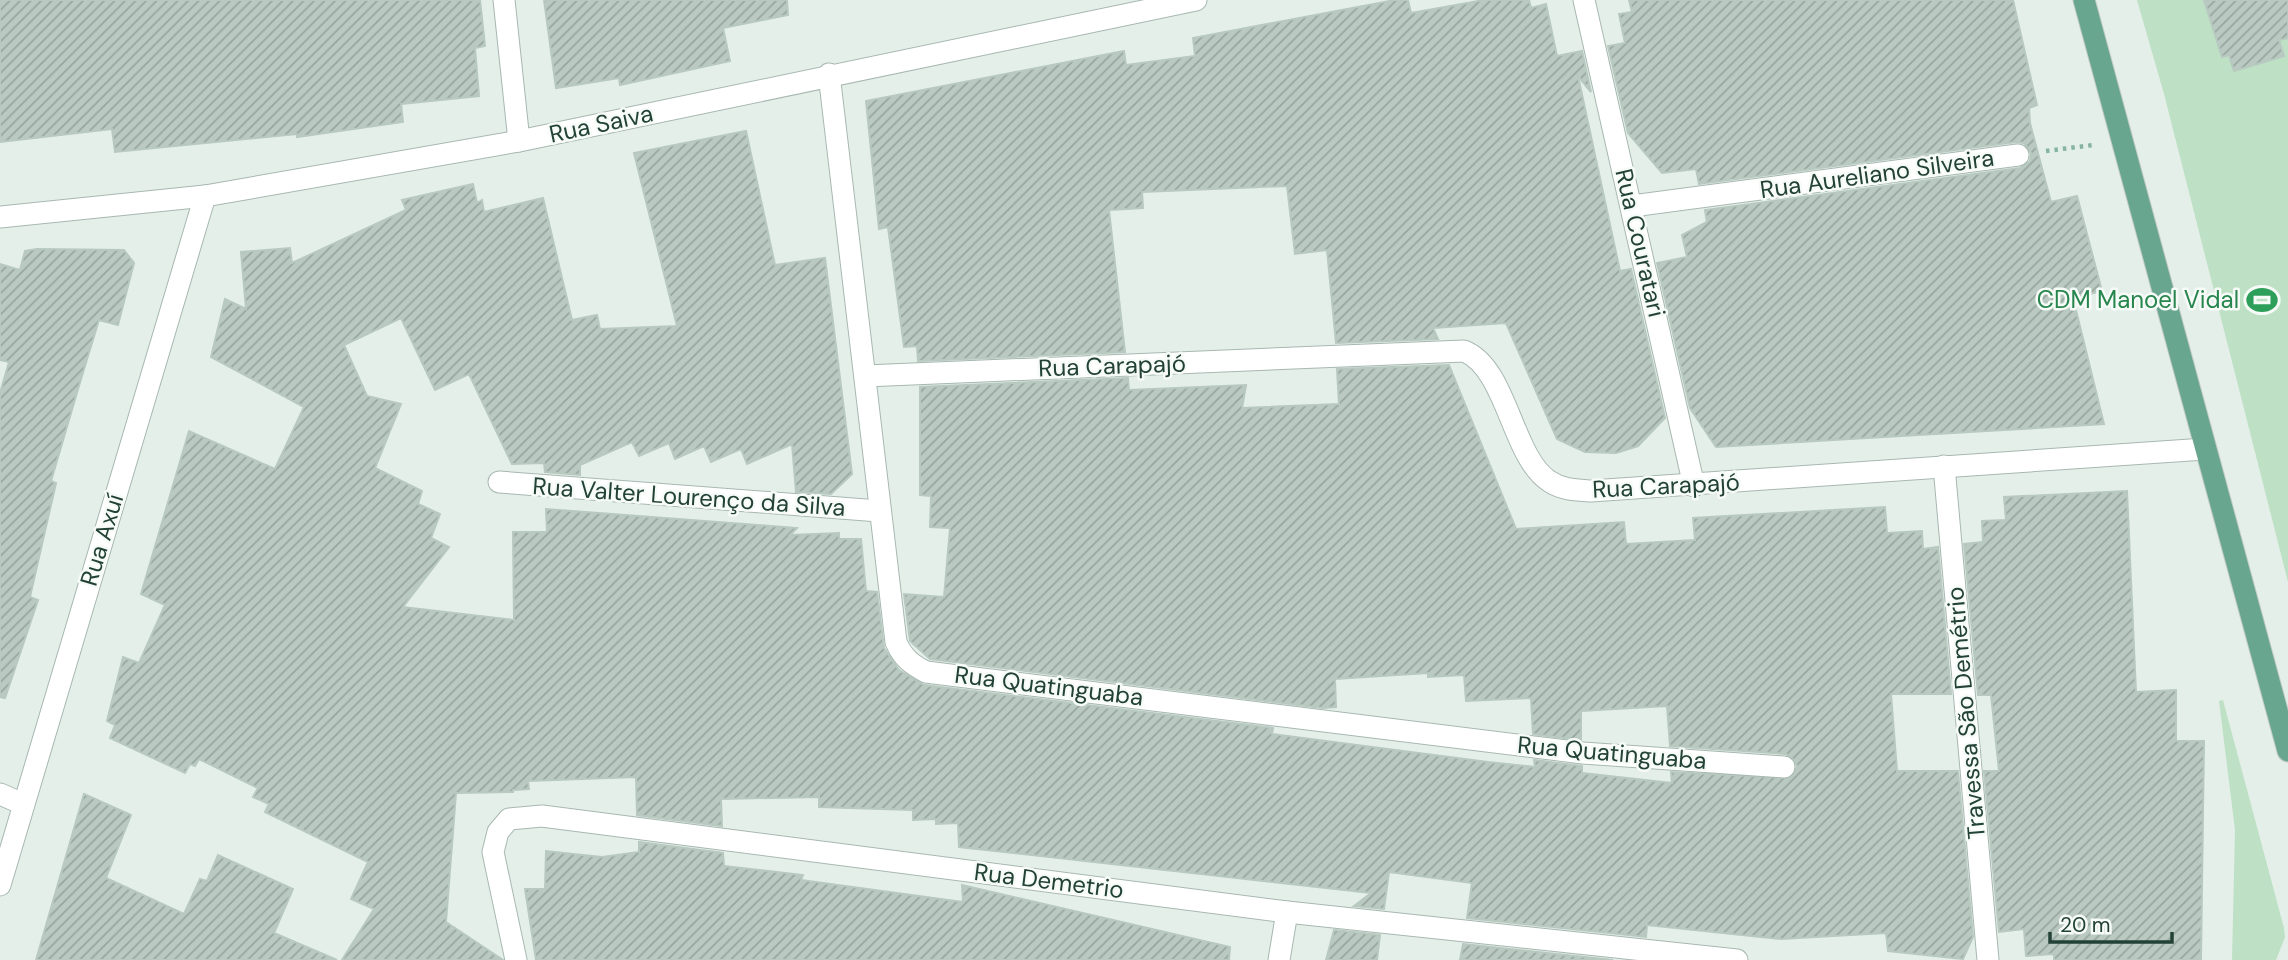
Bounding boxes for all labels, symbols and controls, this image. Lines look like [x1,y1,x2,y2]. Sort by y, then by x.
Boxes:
street label: Rua Saiva [546,97,656,150]
street label: Rua Aureliano Silveira [1758,142,1996,205]
street label: Rua Couratari [1608,166,1673,320]
sports icon: CDM Manoel Vidal [2245,283,2279,317]
place label: CDM Manoel Vidal [2037,284,2239,315]
street label: Rua Carapajó [1038,347,1186,384]
street label: Rua Carapajó [1591,466,1741,505]
street label: Rua Valter Lourenço da Silva [532,470,846,523]
street label: Rua Axuí [73,490,130,590]
street label: Travessa São Demétrio [1939,585,1992,841]
street label: Rua Quatinguaba [953,659,1145,712]
street label: Rua Quatinguaba [1516,729,1708,776]
street label: Rua Demetrio [972,856,1126,905]
scale bar [2050,900,2172,944]
text: 20 m [2060,911,2111,939]

